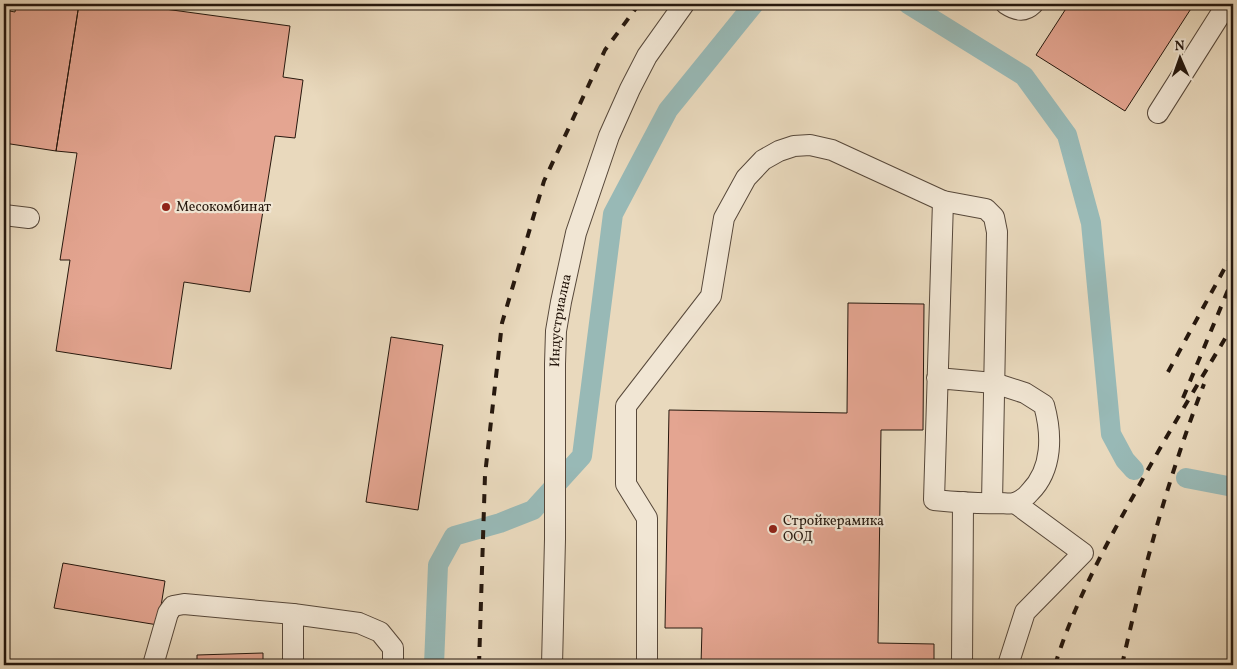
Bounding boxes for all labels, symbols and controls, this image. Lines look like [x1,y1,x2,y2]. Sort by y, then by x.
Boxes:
north arrow [1154,32,1204,82]
text: N [1174,37,1185,56]
place label: Месокомбинат [176,198,271,217]
marker: Месокомбинат [160,201,172,213]
street label: Индустриална [545,272,576,368]
place label: Стройкерамика ООД [783,512,884,547]
marker: Стройкерамика ООД [767,523,779,535]

